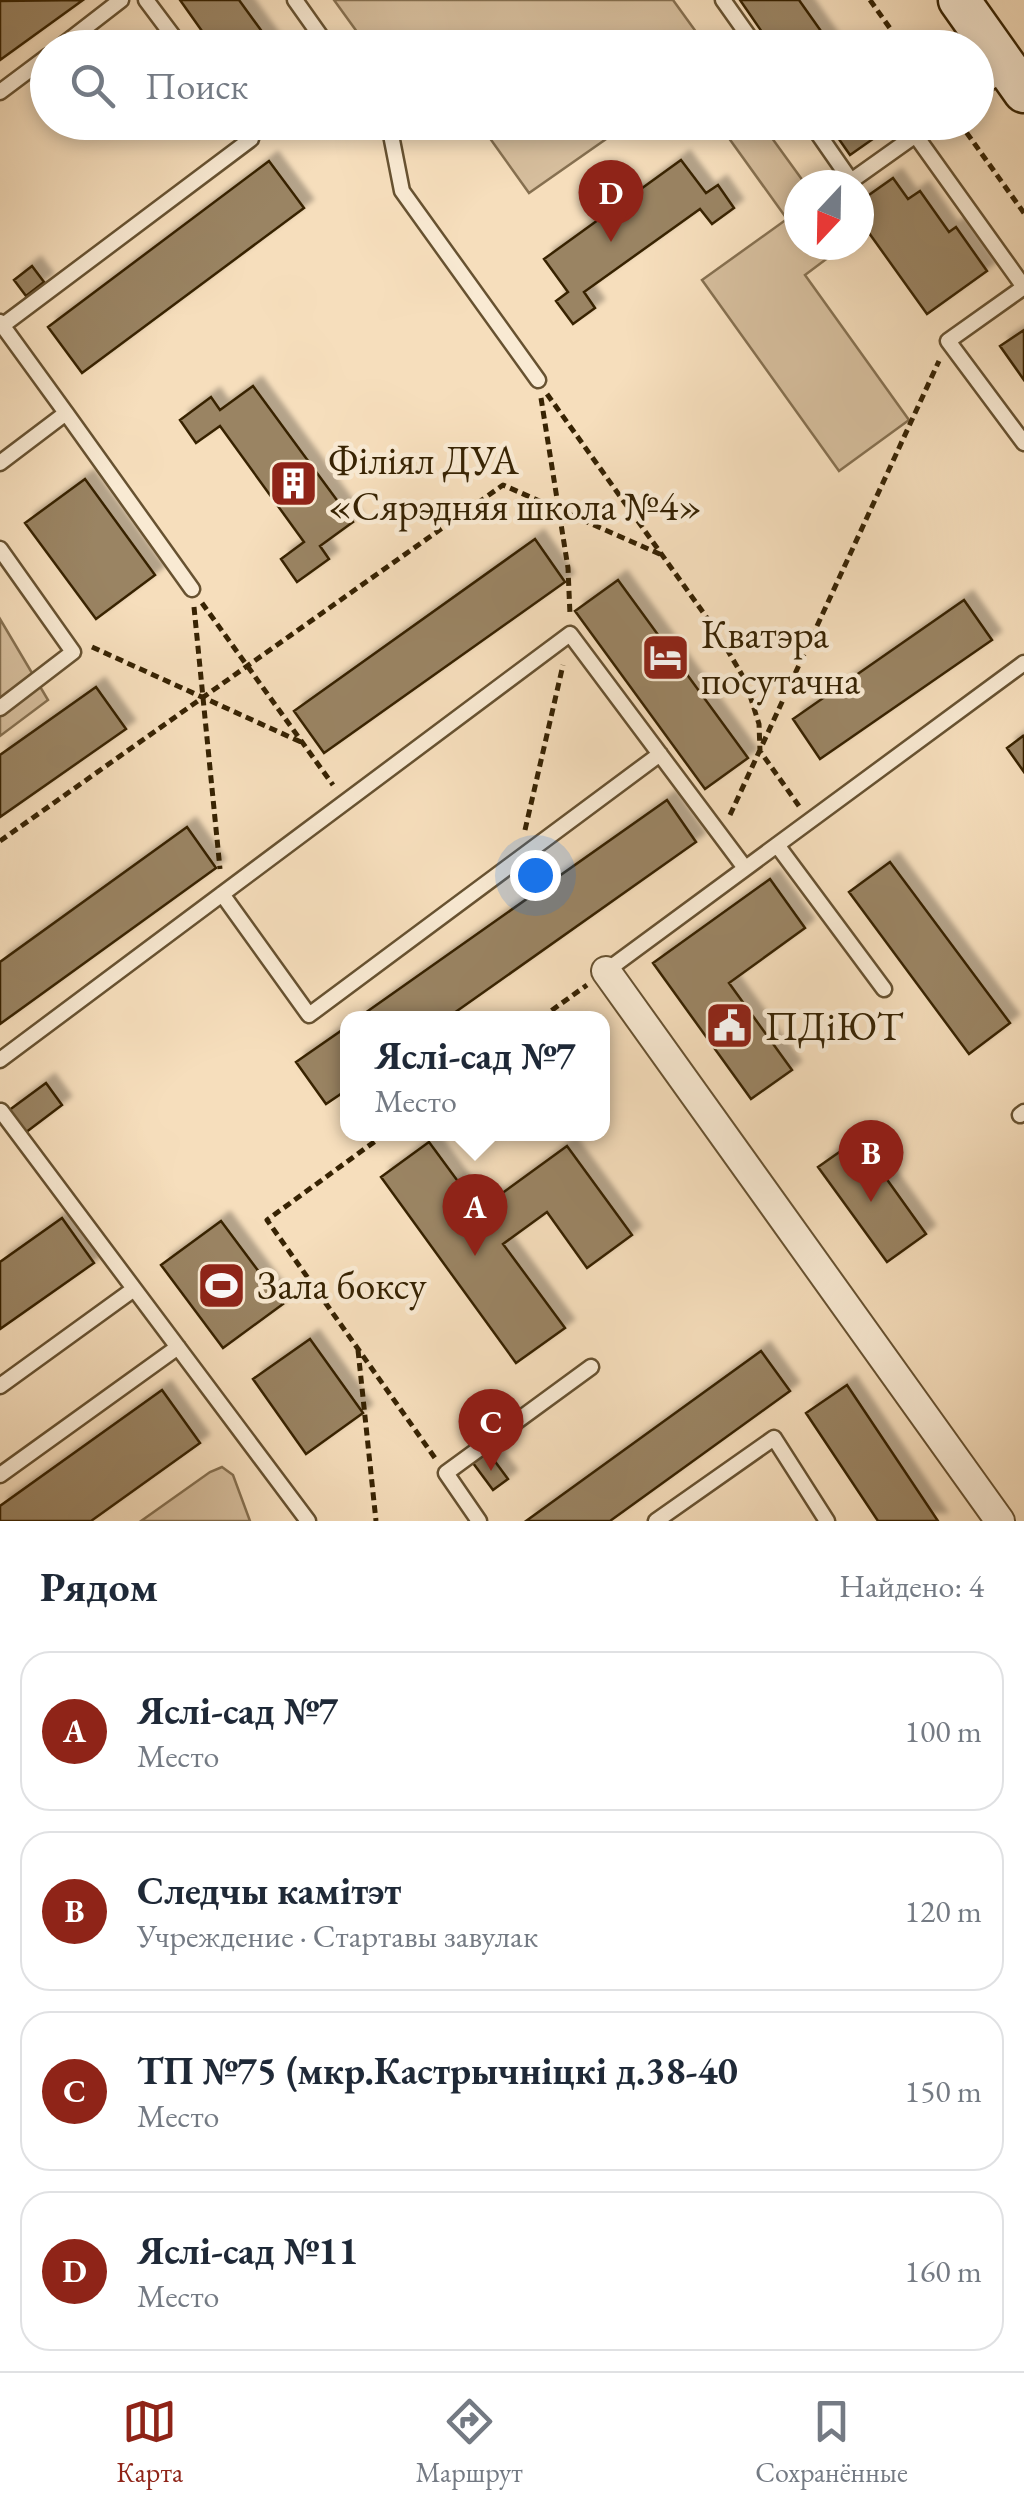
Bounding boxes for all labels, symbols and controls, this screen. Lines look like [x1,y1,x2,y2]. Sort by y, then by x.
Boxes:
search box [30,30,994,140]
icon: search [65,58,120,113]
text: Поиск [145,61,248,110]
pin: D [578,160,644,242]
north arrow [784,170,874,260]
place label: Філіял ДУА «Сярэдняя школа №4» [328,434,702,532]
building icon: Філіял ДУА «Сярэдняя школа №4» [267,457,319,509]
place label: Кватэра посутачна [701,608,860,706]
hotel icon: Кватэра посутачна [640,631,692,683]
your location [510,850,561,901]
public building icon: ПДіЮТ [704,1000,756,1052]
place label: ПДіЮТ [765,1000,903,1052]
popup [340,1011,610,1141]
text: Яслі-сад №7 [374,1031,576,1080]
text: Место [374,1080,457,1122]
pin: B [838,1120,904,1202]
pin: A [442,1174,508,1256]
sports icon: Зала боксу [196,1259,248,1311]
place label: Зала боксу [257,1259,427,1311]
pin: C [458,1388,524,1471]
text: Рядом [40,1559,158,1614]
text: Найдено: 4 [839,1565,984,1607]
text: Яслі-сад №7 [137,1686,338,1735]
text: A [63,1710,86,1752]
text: 100 m [905,1710,982,1752]
text: Место [137,1735,219,1777]
text: Следчы камітэт [137,1866,401,1915]
text: B [64,1890,85,1932]
text: 120 m [905,1890,982,1932]
text: Учреждение · Стартавы завулак [137,1915,538,1957]
text: ТП №75 (мкр.Кастрычніцкі д.38-40 [137,2046,738,2095]
text: C [63,2070,86,2112]
text: 150 m [905,2070,982,2112]
text: Место [137,2095,219,2137]
text: Яслі-сад №11 [137,2226,358,2275]
text: D [62,2250,87,2292]
text: 160 m [905,2250,982,2292]
text: Место [137,2275,219,2317]
tab: Карта [116,2394,183,2490]
tab: Маршрут [415,2394,523,2490]
tab: Сохранённые [755,2394,908,2490]

